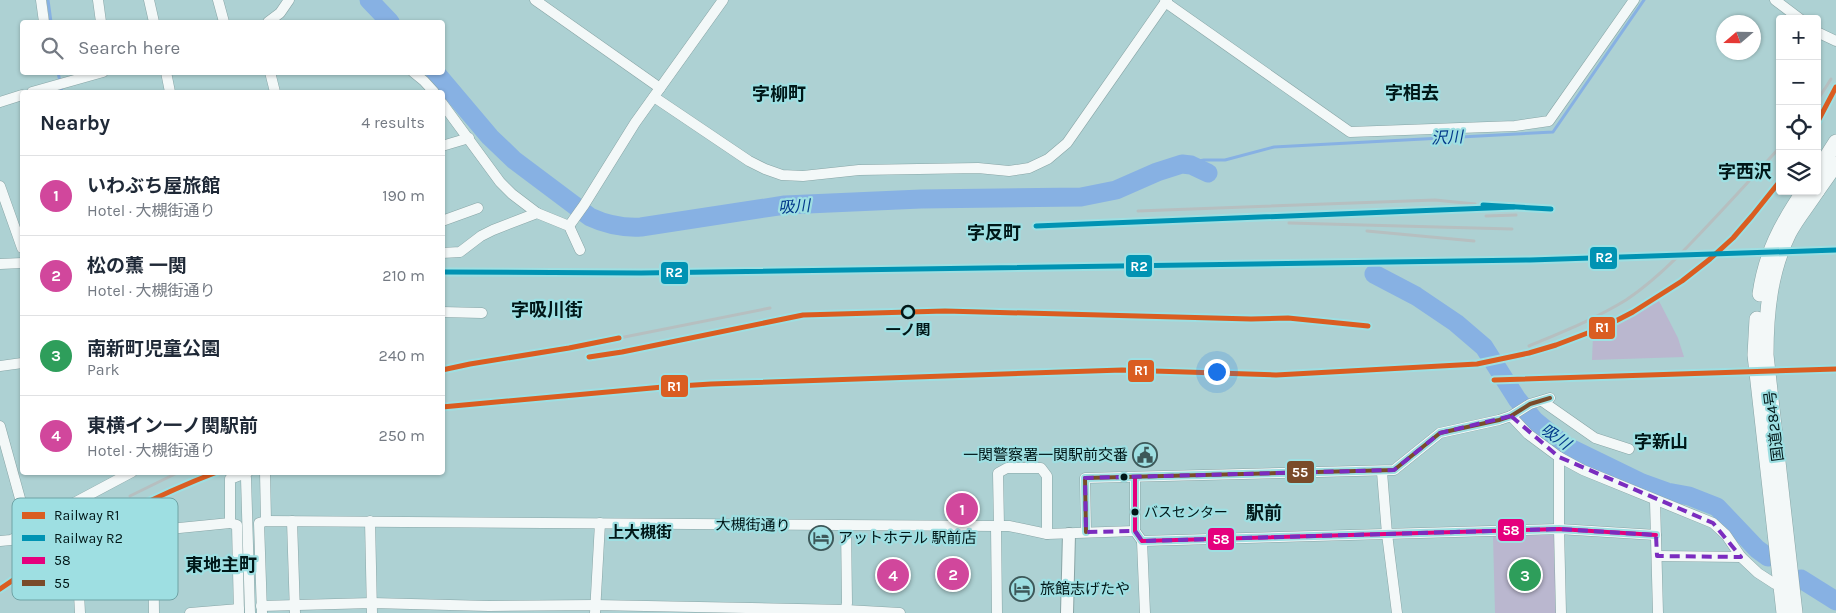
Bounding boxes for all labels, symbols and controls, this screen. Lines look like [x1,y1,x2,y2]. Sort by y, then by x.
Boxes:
north arrow [1716,15,1761,60]
map controls [1776,15,1821,195]
button: + [1776,15,1821,60]
search box [20,20,445,75]
icon: search [38,34,66,62]
text: Search here [78,37,180,59]
button: − [1776,60,1821,105]
district label: 字相去 [1385,82,1439,104]
district label: 字柳町 [752,83,806,105]
button: locate [1776,105,1821,150]
text: Nearby [40,111,110,135]
text: 4 results [361,113,425,132]
water label: 沢川 [1431,127,1465,148]
button: layers [1776,150,1821,195]
district label: 字西沢 [1718,161,1772,183]
text: いわぶち屋旅館 [87,175,220,197]
text: 1 [53,186,59,205]
text: 190 m [382,186,425,205]
water label: 吸川 [777,196,813,217]
text: Hotel · 大槻街通り [87,201,216,220]
district label: 字反町 [967,222,1021,244]
line badge: R2 [1589,246,1618,270]
text: R2 [1595,249,1613,266]
line badge: R2 [1125,254,1153,278]
text: 松の薫 一関 [87,255,187,277]
text: R2 [1130,258,1148,275]
line badge: R2 [660,261,689,285]
text: R2 [665,264,683,281]
text: 2 [51,266,61,285]
text: 210 m [382,266,425,285]
text: Hotel · 大槻街通り [87,281,216,300]
district label: 字吸川街 [511,299,583,321]
marker: 一ノ関 [901,305,915,319]
line badge: R1 [1588,316,1616,340]
text: R1 [1595,319,1609,336]
place label: 一ノ関 [885,321,931,339]
text: 南新町児童公園 [87,338,220,360]
text: 3 [51,346,61,365]
text: 240 m [379,346,425,365]
line badge: R1 [1127,359,1155,383]
your location [1204,359,1230,385]
text: Park [87,360,119,379]
text: R1 [1134,362,1148,379]
line badge: R1 [660,374,689,398]
text: R1 [667,378,681,395]
street label: 国道284号 [1761,390,1787,462]
text: 東横イン一ノ関駅前 [87,415,258,437]
water label: 吸川 [1537,419,1576,455]
text: 4 [51,426,61,445]
text: 250 m [378,426,425,445]
district label: 字新山 [1634,431,1688,453]
text: Hotel · 大槻街通り [87,441,216,460]
public building icon: 一関警察署一関駅前交番 [1132,442,1158,468]
place label: 一関警察署一関駅前交番 [963,446,1128,464]
line badge: 55 [1286,460,1315,484]
text: 55 [1292,464,1308,481]
unlabelled marker [1119,472,1129,482]
pin: 1 [946,490,978,528]
legend [12,498,178,600]
district label: 駅前 [1246,502,1282,524]
place label: バスセンター [1144,504,1228,521]
text: Railway R1 [54,507,119,524]
marker: バスセンター [1130,507,1140,517]
street label: 大槻街通り [715,515,791,535]
line badge: 58 [1497,518,1525,542]
text: 58 [1502,522,1520,539]
district label: 上大槻街 [608,523,672,542]
hotel icon: アットホテル 駅前店 [808,525,834,551]
line badge: 58 [1207,527,1235,551]
place label: アットホテル 駅前店 [838,529,977,547]
text: Railway R2 [54,530,123,547]
text: 58 [1212,531,1230,548]
text: 58 [54,552,71,569]
district label: 東地主町 [185,554,257,576]
pin: 2 [937,555,969,593]
pin: 4 [877,556,909,594]
pin: 3 [1509,556,1541,594]
text: 55 [54,575,70,592]
hotel icon: 旅館志げたや [1009,576,1035,602]
place label: 旅館志げたや [1040,580,1130,598]

